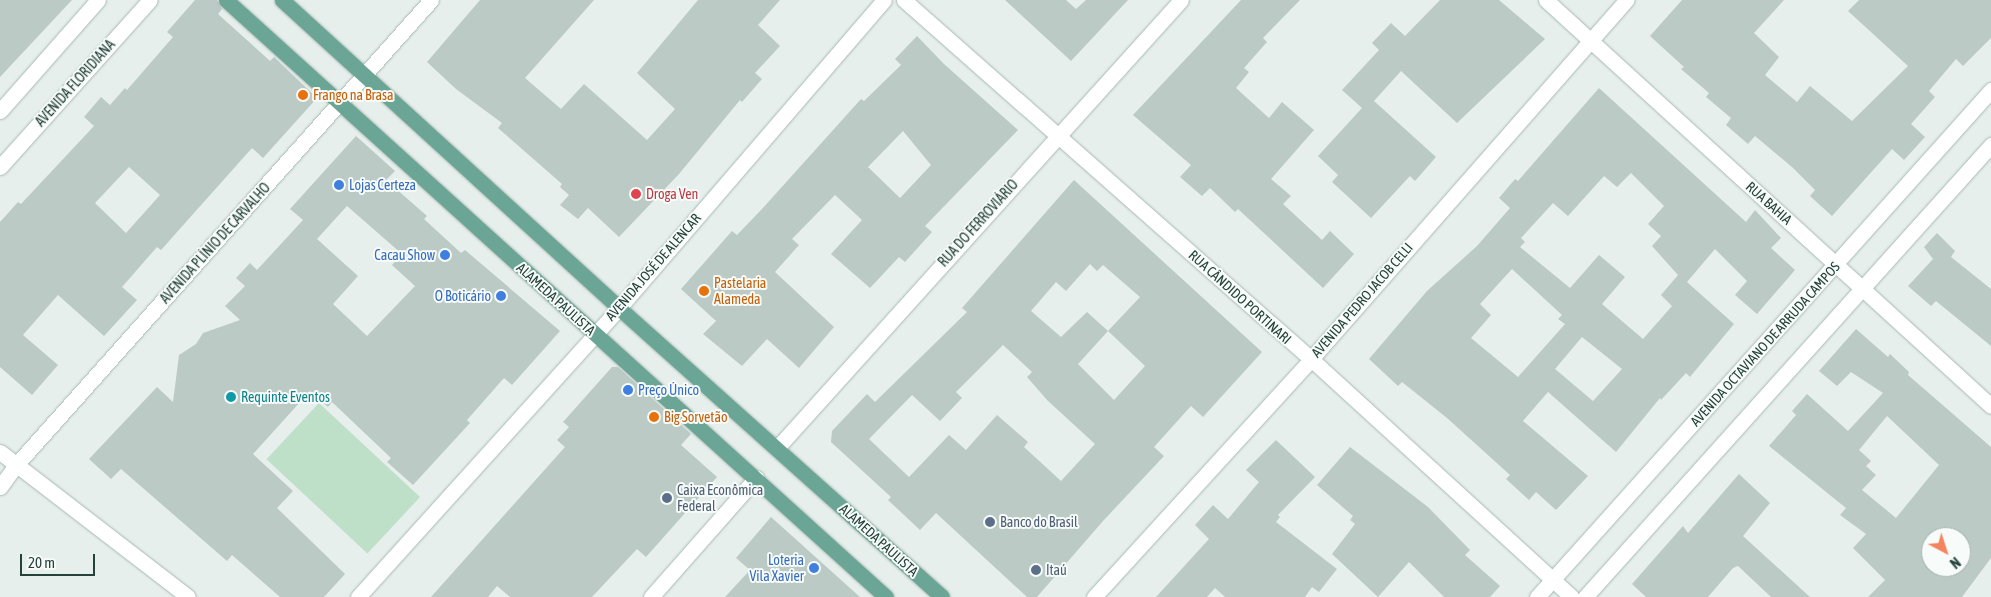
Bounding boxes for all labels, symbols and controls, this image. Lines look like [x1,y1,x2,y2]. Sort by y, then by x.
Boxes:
street label: AVENIDA FLORIDIANA [32,36,118,130]
place label: Frango na Brasa [313,87,393,103]
marker: Frango na Brasa [297,89,309,101]
street label: RUA DO FERROVIÁRIO [934,176,1022,270]
place label: Lojas Certeza [349,177,416,193]
street label: RUA BAHIA [1743,178,1795,228]
street label: AVENIDA PLÍNIO DE CARVALHO [156,179,274,307]
marker: Lojas Certeza [333,179,345,191]
place label: Droga Ven [646,186,698,202]
marker: Droga Ven [630,188,642,200]
street label: AVENIDA JOSÉ DE ALENCAR [602,210,704,324]
street label: AVENIDA PEDRO JACOB CELLI [1308,239,1416,361]
place label: Cacau Show [374,247,435,263]
street label: RUA CÂNDIDO PORTINARI [1185,247,1295,347]
marker: Cacau Show [439,249,451,261]
street label: AVENIDA OCTAVIANO DE ARRUDA CAMPOS [1687,258,1843,430]
street label: ALAMEDA PAULISTA [513,259,599,339]
place label: Pastelaria Alameda [714,275,766,308]
marker: Pastelaria Alameda [698,285,710,297]
place label: O Boticário [435,288,491,304]
marker: O Boticário [495,290,507,302]
place label: Preço Único [638,382,699,398]
marker: Preço Único [622,384,634,396]
place label: Requinte Eventos [241,389,330,405]
marker: Requinte Eventos [225,391,237,403]
place label: Big Sorvetão [664,409,727,425]
marker: Big Sorvetão [648,411,660,423]
place label: Caixa Econômica Federal [677,482,763,514]
marker: Caixa Econômica Federal [661,492,673,504]
street label: ALAMEDA PAULISTA [836,500,922,580]
place label: Banco do Brasil [1000,514,1078,530]
marker: Banco do Brasil [984,516,996,528]
north arrow [1921,527,1971,577]
scale bar [22,544,98,576]
place label: Loteria Vila Xavier [749,552,804,584]
text: 20 m [28,554,55,571]
text: N [1947,554,1963,572]
marker: Loteria Vila Xavier [808,562,820,574]
place label: Itaú [1046,562,1067,578]
marker: Itaú [1030,564,1042,576]

